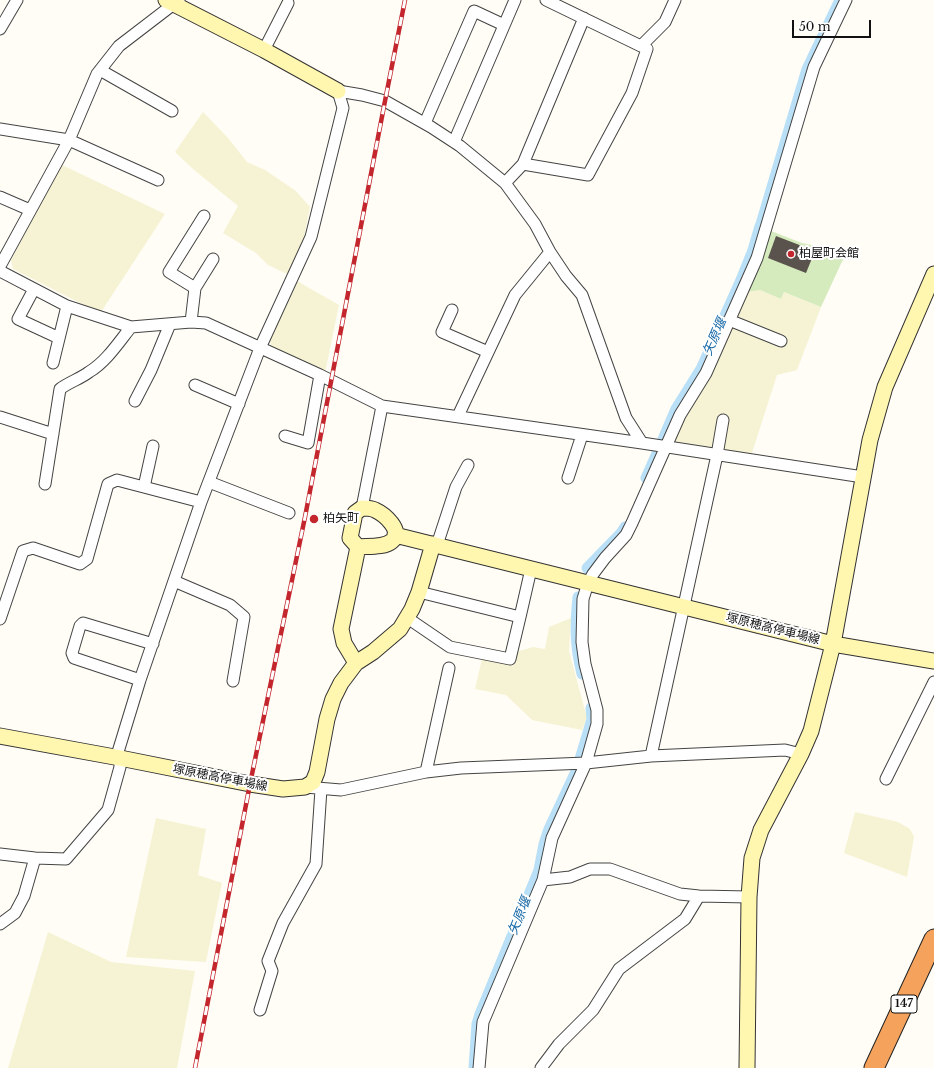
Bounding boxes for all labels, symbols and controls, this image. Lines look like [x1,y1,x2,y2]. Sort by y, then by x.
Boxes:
scale bar [794,12,873,38]
text: 50 m [799,19,831,34]
place label: 柏屋町会館 [799,247,859,261]
marker: 柏屋町会館 [786,249,796,259]
water label: 矢原堰 [700,316,730,358]
place label: 柏矢町 [323,512,359,526]
marker: 柏矢町 [308,513,320,525]
street label: 塚原穂高停車場線 [725,610,821,648]
street label: 塚原穂高停車場線 [172,762,268,794]
water label: 矢原堰 [505,895,535,937]
road number: 147 [891,995,917,1013]

